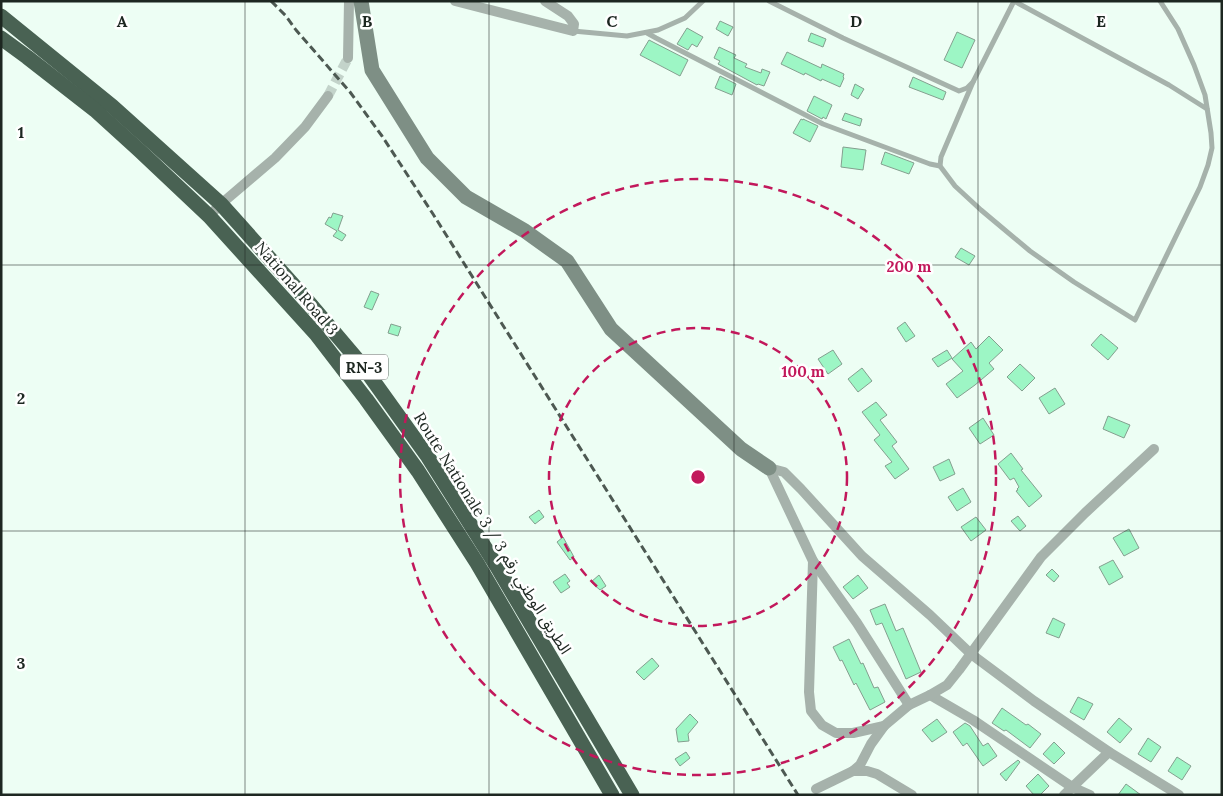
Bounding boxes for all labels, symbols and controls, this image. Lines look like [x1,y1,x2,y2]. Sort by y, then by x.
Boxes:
text: A [117,11,128,31]
text: B [362,11,373,31]
text: C [606,11,618,31]
text: D [850,11,862,31]
text: E [1096,11,1106,31]
text: 1 [18,122,24,142]
street label: National Road 3 [251,237,343,339]
text: 200 m [887,257,932,276]
road number: RN-3 [340,354,388,380]
text: 100 m [782,362,825,381]
text: 2 [17,388,25,408]
street label: Route Nationale 3 / الطريق الوطني رقم 3 [407,408,576,659]
centre of rings [689,468,707,486]
text: 3 [17,653,26,673]

